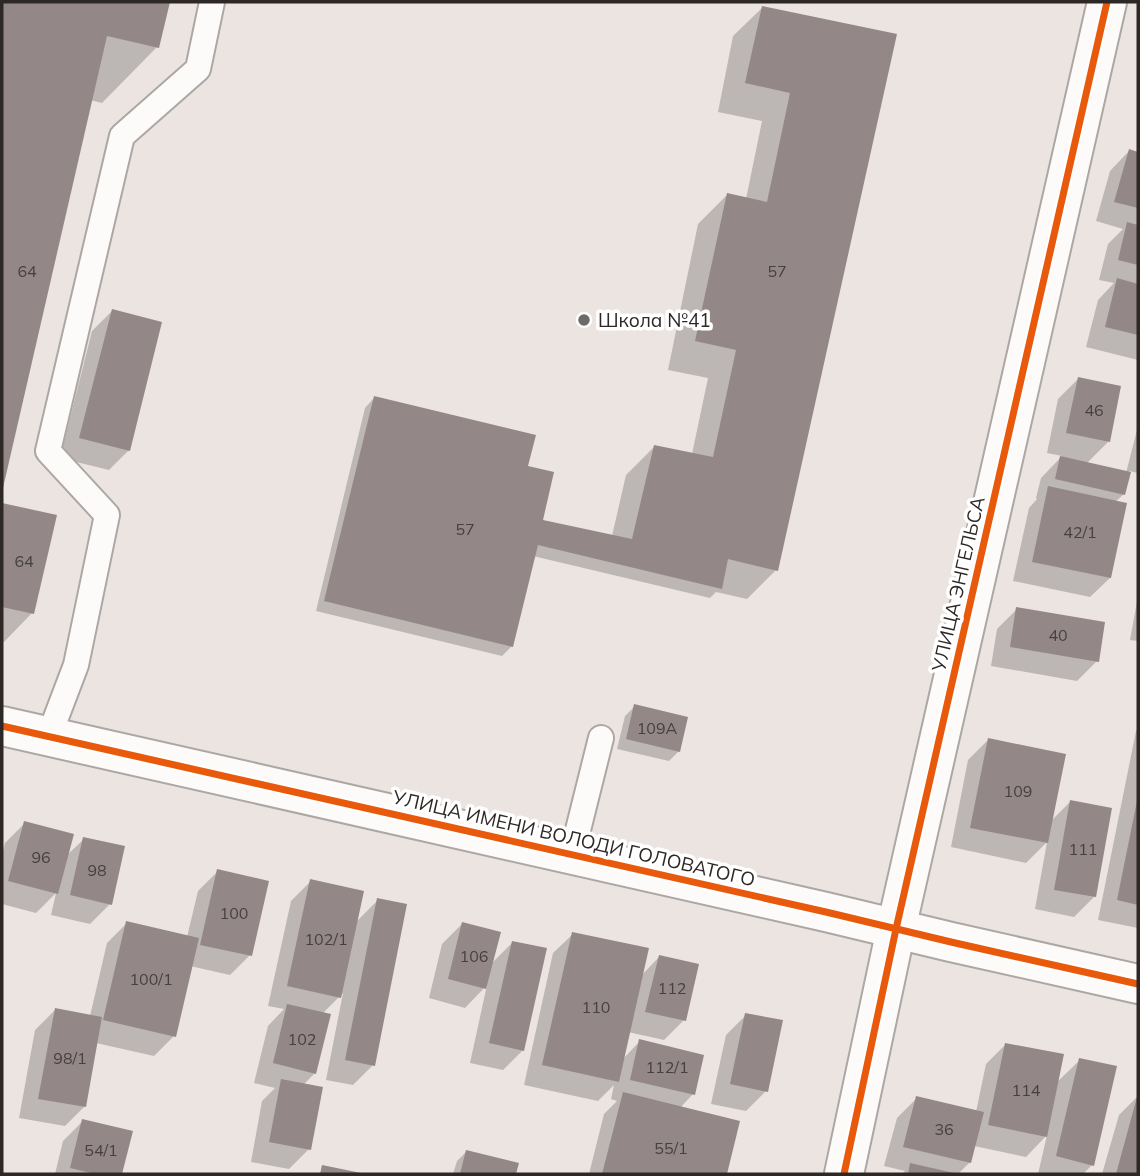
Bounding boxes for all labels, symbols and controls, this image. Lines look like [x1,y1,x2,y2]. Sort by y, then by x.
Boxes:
house number: 64 [17,261,37,281]
house number: 57 [767,261,787,281]
place label: Школа №41 [598,308,711,332]
marker: Школа №41 [576,312,592,328]
house number: 46 [1084,400,1104,420]
street label: УЛИЦА ЭНГЕЛЬСА [926,494,990,675]
house number: 57 [455,519,475,539]
house number: 42/1 [1063,522,1097,542]
house number: 64 [14,551,34,571]
house number: 40 [1048,625,1068,645]
house number: 109А [637,718,678,738]
house number: 109 [1004,781,1032,801]
street label: УЛИЦА ИМЕНИ ВОЛОДИ ГОЛОВАТОГО [389,784,758,891]
house number: 111 [1069,839,1097,859]
house number: 96 [31,847,51,867]
house number: 98 [87,860,107,880]
house number: 100 [220,903,248,923]
house number: 102/1 [305,929,347,949]
house number: 106 [460,946,488,966]
house number: 100/1 [130,969,172,989]
house number: 112 [658,978,686,998]
house number: 110 [582,997,610,1017]
house number: 102 [288,1029,316,1049]
house number: 98/1 [53,1048,87,1068]
house number: 112/1 [646,1057,688,1077]
house number: 114 [1012,1080,1041,1100]
house number: 36 [934,1119,954,1139]
house number: 55/1 [654,1138,688,1158]
house number: 54/1 [84,1140,118,1160]

